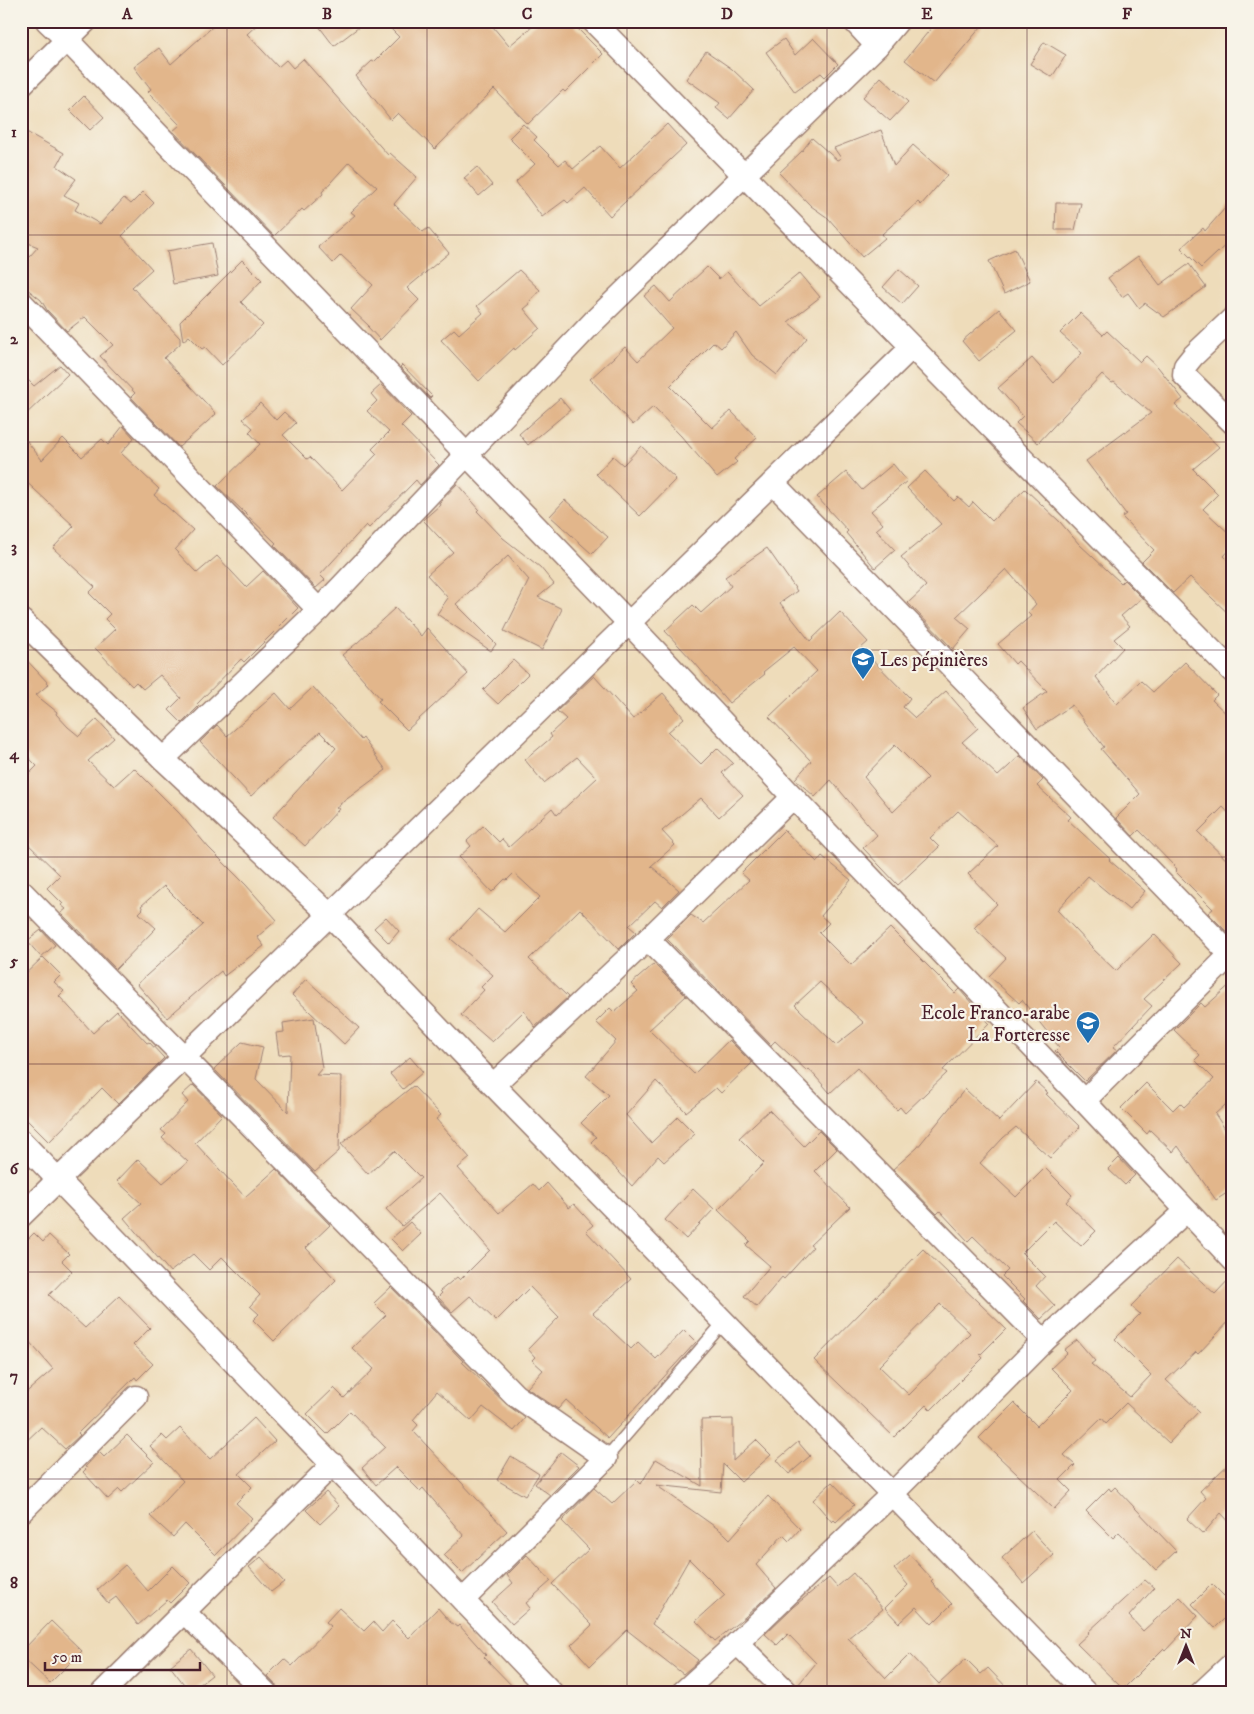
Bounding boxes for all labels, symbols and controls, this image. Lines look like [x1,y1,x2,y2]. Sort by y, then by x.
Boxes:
text: A [121,4,133,24]
text: B [322,4,332,24]
text: C [522,4,532,24]
text: D [721,4,733,24]
text: E [921,4,933,24]
text: F [1122,4,1132,24]
text: 1 [11,122,17,142]
text: 2 [10,329,19,349]
text: 3 [11,537,17,557]
school or university icon: Les pépinières [850,646,876,680]
place label: Les pépinières [880,649,988,672]
text: 4 [8,744,19,764]
text: 5 [9,951,18,971]
place label: Ecole Franco-arabe La Forteresse [921,1002,1070,1047]
school or university icon: Ecole Franco-arabe La Forteresse [1075,1010,1101,1044]
text: 6 [10,1159,20,1179]
text: 7 [10,1366,18,1386]
text: 8 [10,1573,18,1593]
north arrow [1162,1622,1212,1672]
text: N [1180,1625,1192,1643]
scale bar [45,1639,200,1671]
text: 50 m [52,1648,82,1667]

